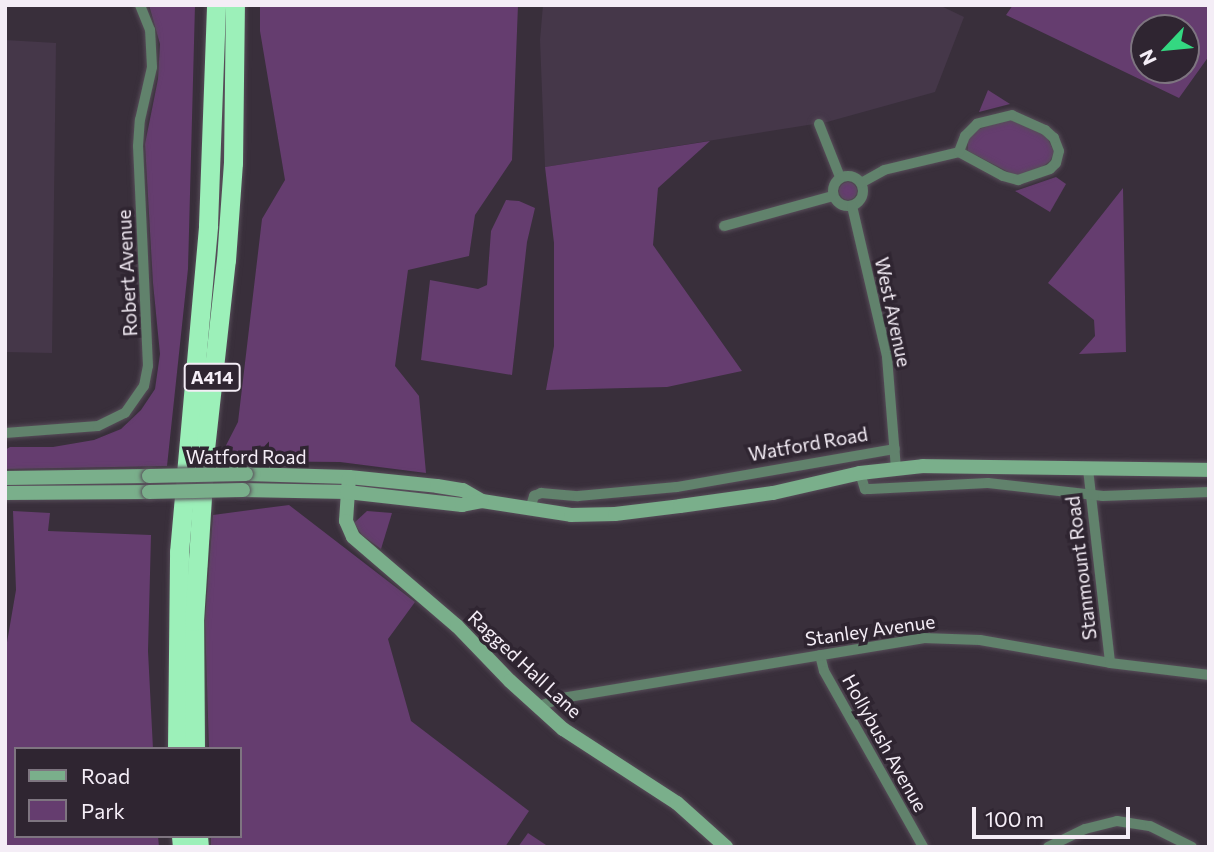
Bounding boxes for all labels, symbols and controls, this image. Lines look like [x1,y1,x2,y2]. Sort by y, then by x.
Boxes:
north arrow [1130,14,1200,84]
text: N [1134,46,1161,69]
street label: Robert Avenue [112,209,142,337]
street label: West Avenue [870,255,916,369]
road number: A414 [182,362,242,391]
street label: Watford Road [747,422,869,466]
street label: Watford Road [186,446,306,468]
street label: Stanmount Road [1061,495,1101,641]
street label: Ragged Hall Lane [464,606,586,722]
street label: Stanley Avenue [804,610,936,650]
street label: Hollybush Avenue [838,670,932,816]
legend [14,747,242,838]
text: Road [81,763,130,788]
scale bar [976,792,1134,836]
text: Park [81,798,125,823]
text: 100 m [985,806,1044,831]

